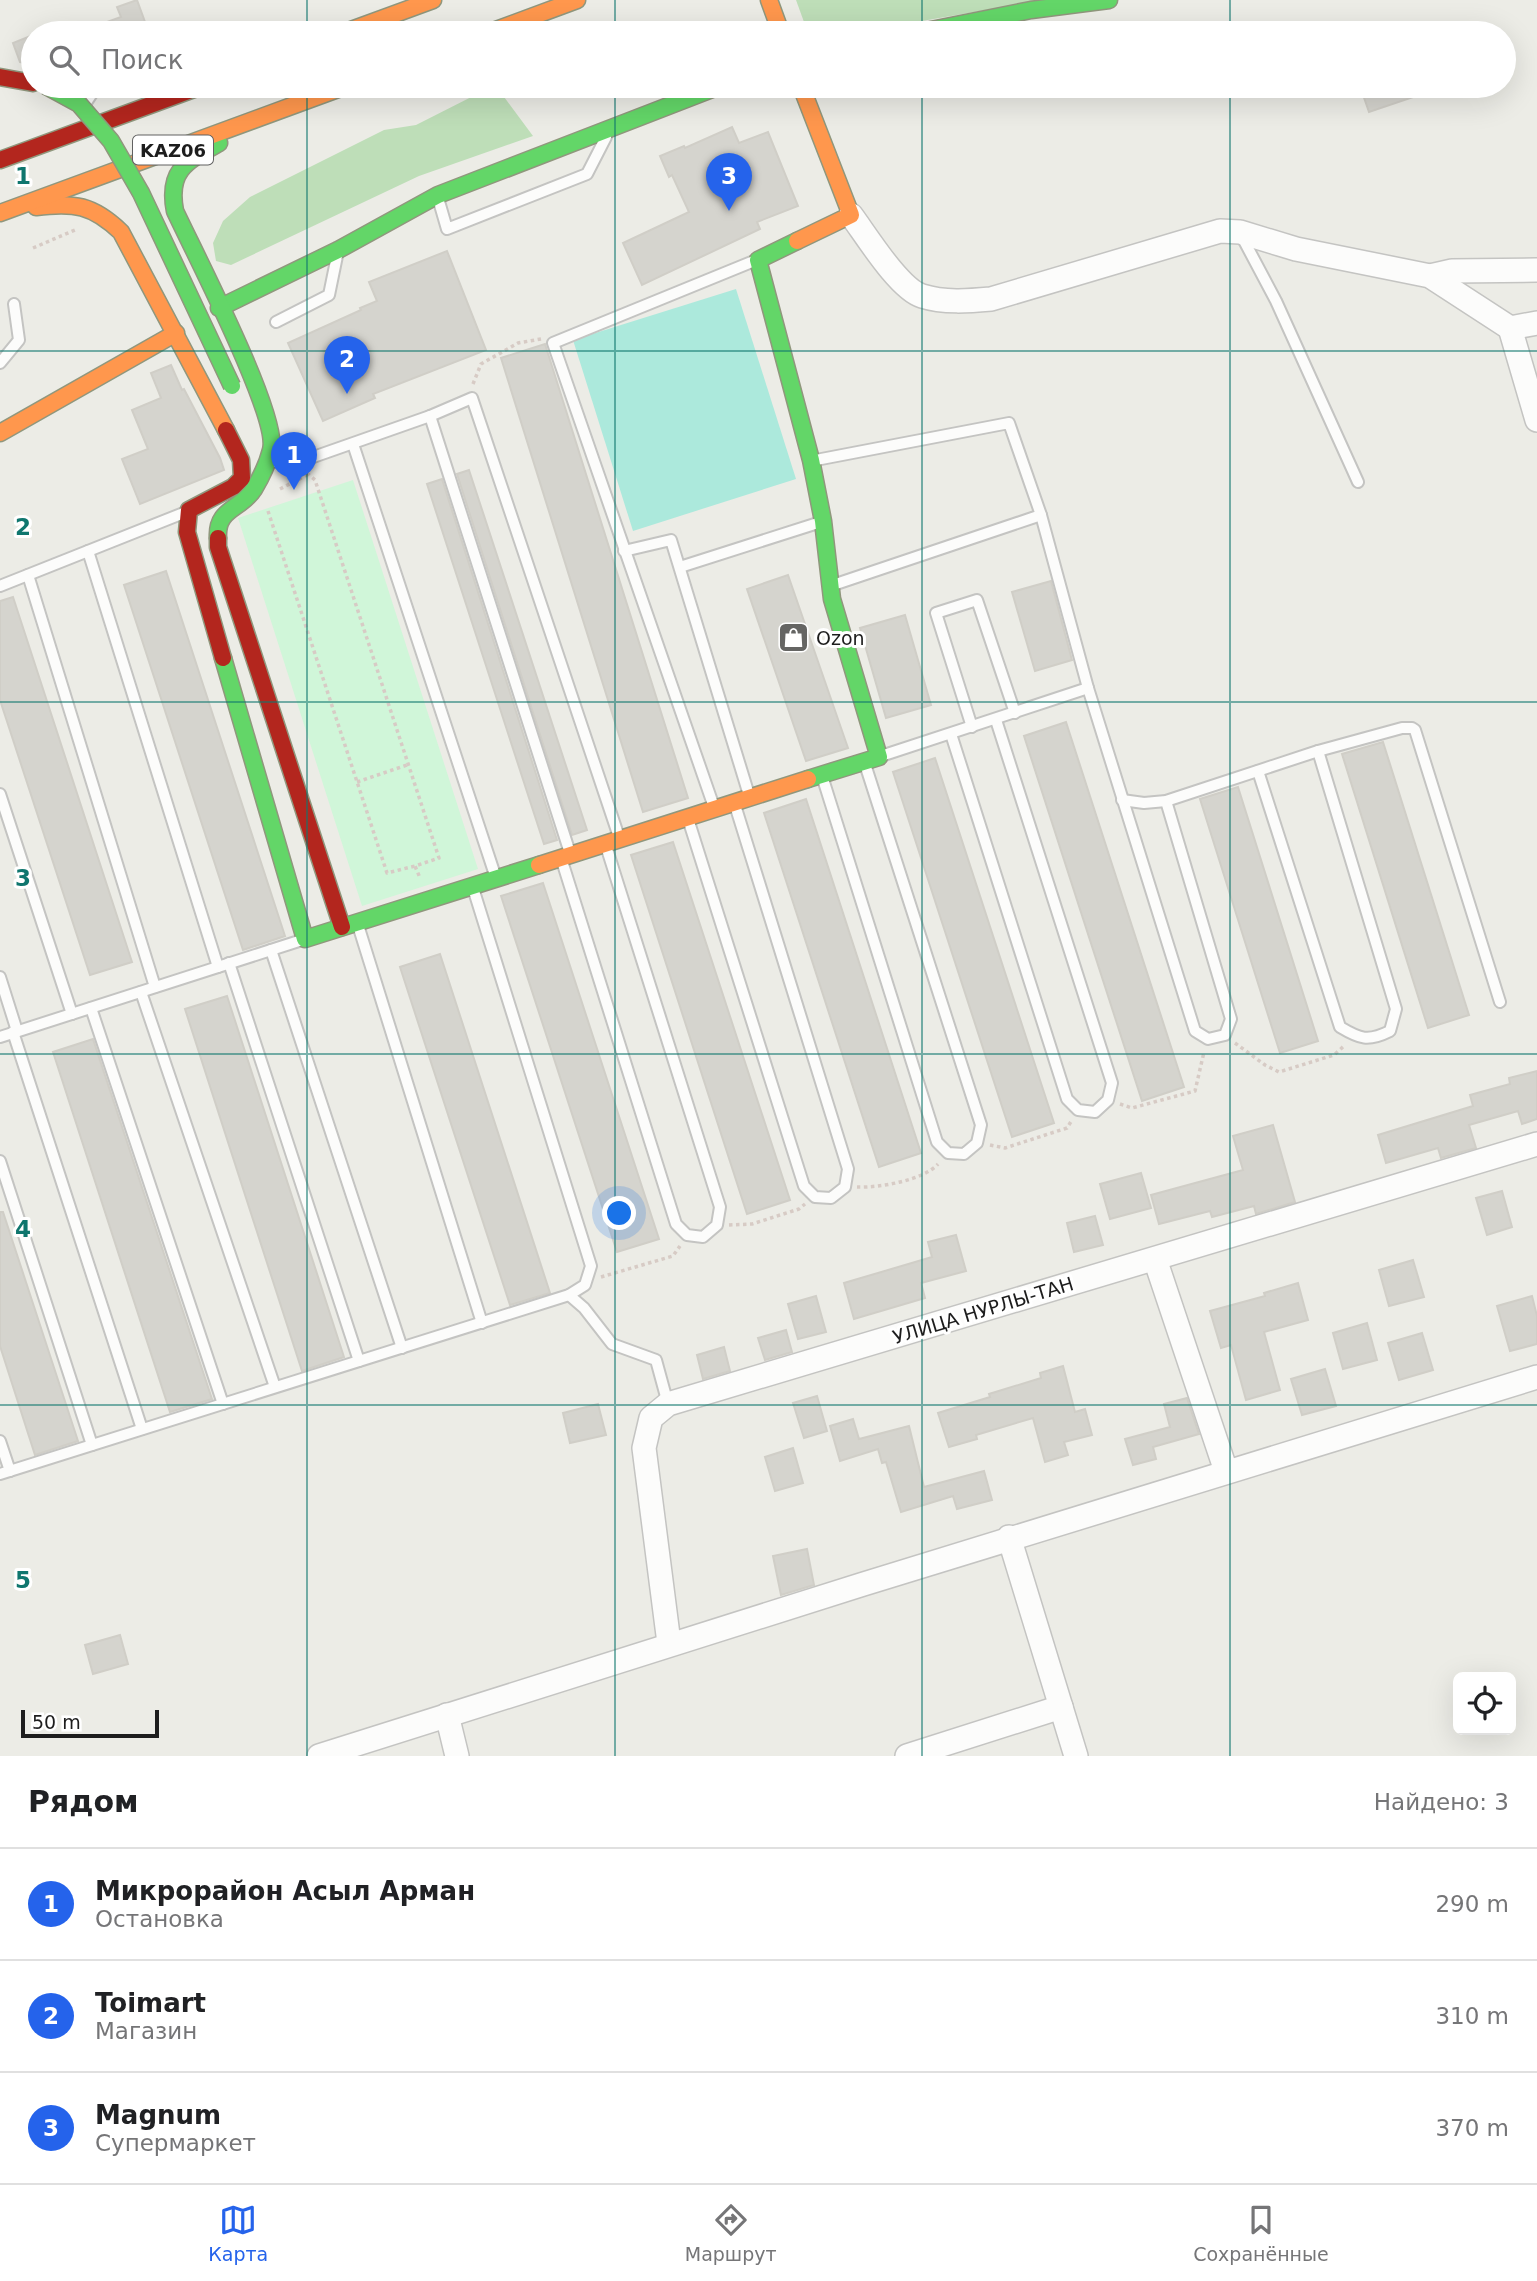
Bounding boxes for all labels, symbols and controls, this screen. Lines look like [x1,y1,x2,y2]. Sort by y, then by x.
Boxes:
search box [21,21,1516,98]
icon: search [45,41,83,79]
text: Поиск [101,45,183,75]
road number: KАZ06 [133,135,213,164]
pin: 3 [706,153,752,211]
text: 1 [15,163,31,189]
pin: 2 [324,336,370,394]
pin: 1 [271,432,317,490]
text: 2 [15,514,31,540]
shop icon: Ozon [776,621,810,655]
place label: Ozon [816,627,865,649]
text: 3 [15,865,31,891]
your location [602,1196,636,1230]
text: 4 [15,1216,31,1242]
street label: УЛИЦА НУРЛЫ-ТАН [890,1272,1076,1348]
text: 5 [15,1567,31,1593]
map controls [1453,1672,1516,1735]
button: locate [1453,1672,1516,1735]
scale bar [21,1707,159,1739]
text: 50 m [32,1711,81,1733]
text: Рядом [28,1784,139,1819]
text: Найдено: 3 [1374,1789,1509,1815]
text: Микрорайон Асыл Арман [95,1876,475,1906]
text: 1 [43,1891,59,1917]
text: 290 m [1435,1891,1509,1917]
text: Остановка [95,1906,224,1932]
text: Toimart [95,1988,206,2018]
text: 2 [43,2003,59,2029]
text: 310 m [1435,2003,1509,2029]
text: Магазин [95,2018,197,2044]
text: Magnum [95,2100,221,2130]
text: 3 [43,2115,59,2141]
text: 370 m [1435,2115,1509,2141]
text: Супермаркет [95,2130,256,2156]
tab: Карта [208,2201,268,2265]
tab: Маршрут [685,2201,777,2265]
tab: Сохранённые [1193,2201,1329,2265]

